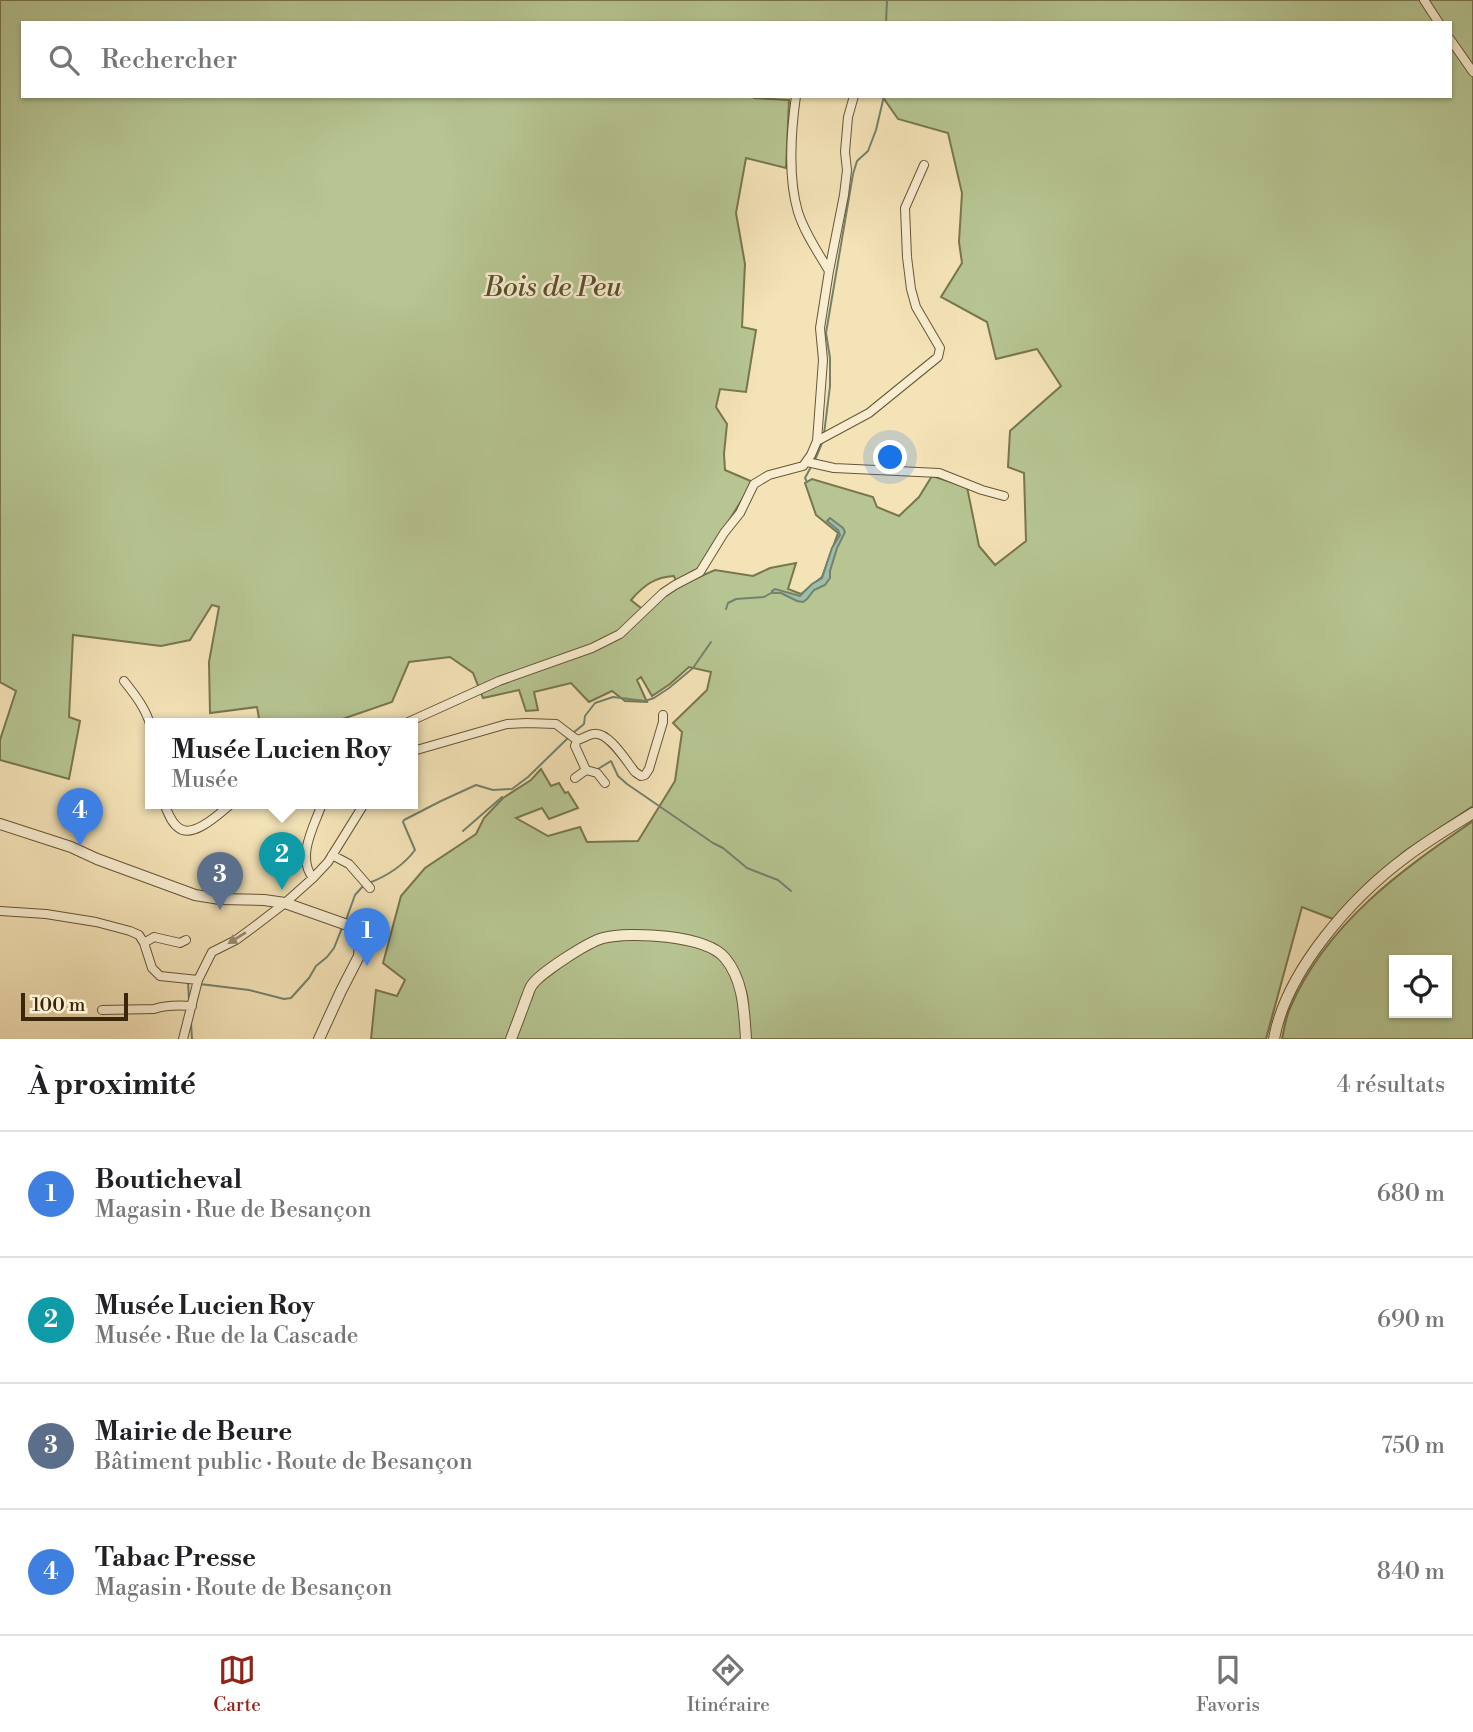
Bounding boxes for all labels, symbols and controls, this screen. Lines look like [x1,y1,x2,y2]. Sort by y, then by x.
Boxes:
search box [21,21,1452,98]
icon: search [45,41,83,79]
text: Rechercher [101,44,237,76]
park label: Bois de Peu [483,270,622,305]
your location [873,440,907,474]
popup [145,718,418,809]
text: Musée Lucien Roy [172,734,391,766]
text: Musée [172,766,238,794]
pin: 4 [57,788,103,846]
pin: 2 [259,832,305,890]
pin: 3 [197,852,243,910]
pin: 1 [344,908,390,966]
one-way arrow [227,932,246,945]
map controls [1389,955,1452,1018]
button: locate [1389,955,1452,1018]
scale bar [21,990,128,1022]
text: 100 m [32,993,85,1017]
text: À proximité [28,1066,196,1104]
text: 4 résultats [1337,1071,1445,1099]
text: Bouticheval [95,1164,242,1196]
text: 1 [45,1180,57,1208]
text: 680 m [1377,1180,1445,1208]
text: Magasin · Rue de Besançon [95,1196,371,1224]
text: Musée Lucien Roy [95,1290,315,1322]
text: 2 [44,1306,58,1334]
text: 690 m [1377,1306,1445,1334]
text: Musée · Rue de la Cascade [95,1322,358,1350]
text: Mairie de Beure [95,1416,292,1448]
text: 3 [44,1432,58,1460]
text: 750 m [1381,1432,1445,1460]
text: Bâtiment public · Route de Besançon [95,1448,473,1476]
text: Tabac Presse [95,1542,256,1574]
text: 4 [43,1558,59,1586]
text: 840 m [1377,1558,1445,1586]
text: Magasin · Route de Besançon [95,1574,392,1602]
tab: Carte [213,1651,261,1717]
tab: Itinéraire [687,1651,770,1717]
tab: Favoris [1196,1651,1260,1717]

